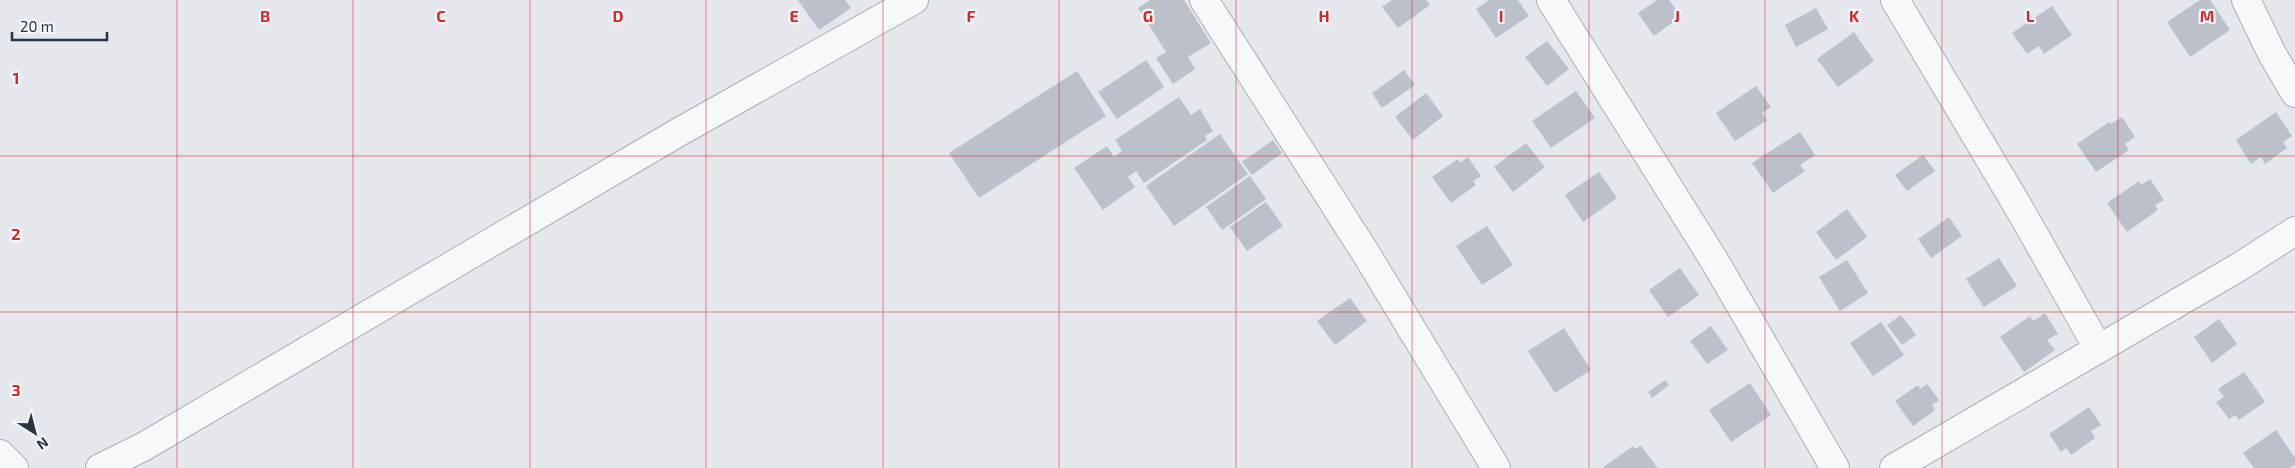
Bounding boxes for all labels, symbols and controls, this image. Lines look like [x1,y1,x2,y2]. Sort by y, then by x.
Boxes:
text: B [260,6,270,25]
text: C [436,6,446,25]
text: D [613,6,624,25]
text: E [789,6,799,25]
text: F [967,6,976,25]
text: G [1143,6,1153,25]
text: H [1318,6,1330,25]
text: I [1499,6,1503,25]
text: J [1674,6,1680,25]
text: K [1849,6,1860,25]
text: L [2026,6,2035,25]
text: M [2200,6,2214,25]
scale bar [12,10,108,42]
text: 20 m [20,17,54,35]
text: 1 [13,68,19,87]
text: 2 [11,224,21,243]
text: 3 [11,380,21,399]
north arrow [10,408,60,458]
text: N [34,434,52,454]

